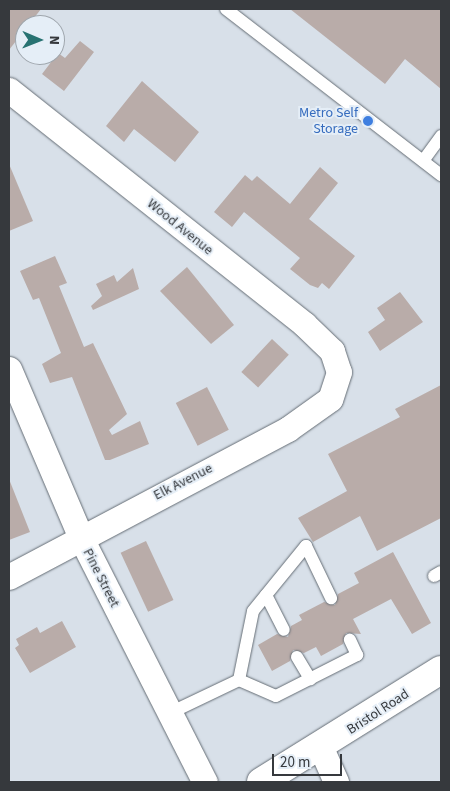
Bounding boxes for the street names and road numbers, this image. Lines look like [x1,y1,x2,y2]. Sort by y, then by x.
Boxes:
street label: Wood Avenue [144,195,216,259]
street label: Elk Avenue [151,460,215,504]
street label: Pine Street [79,546,123,610]
street label: Bristol Road [344,686,412,738]

